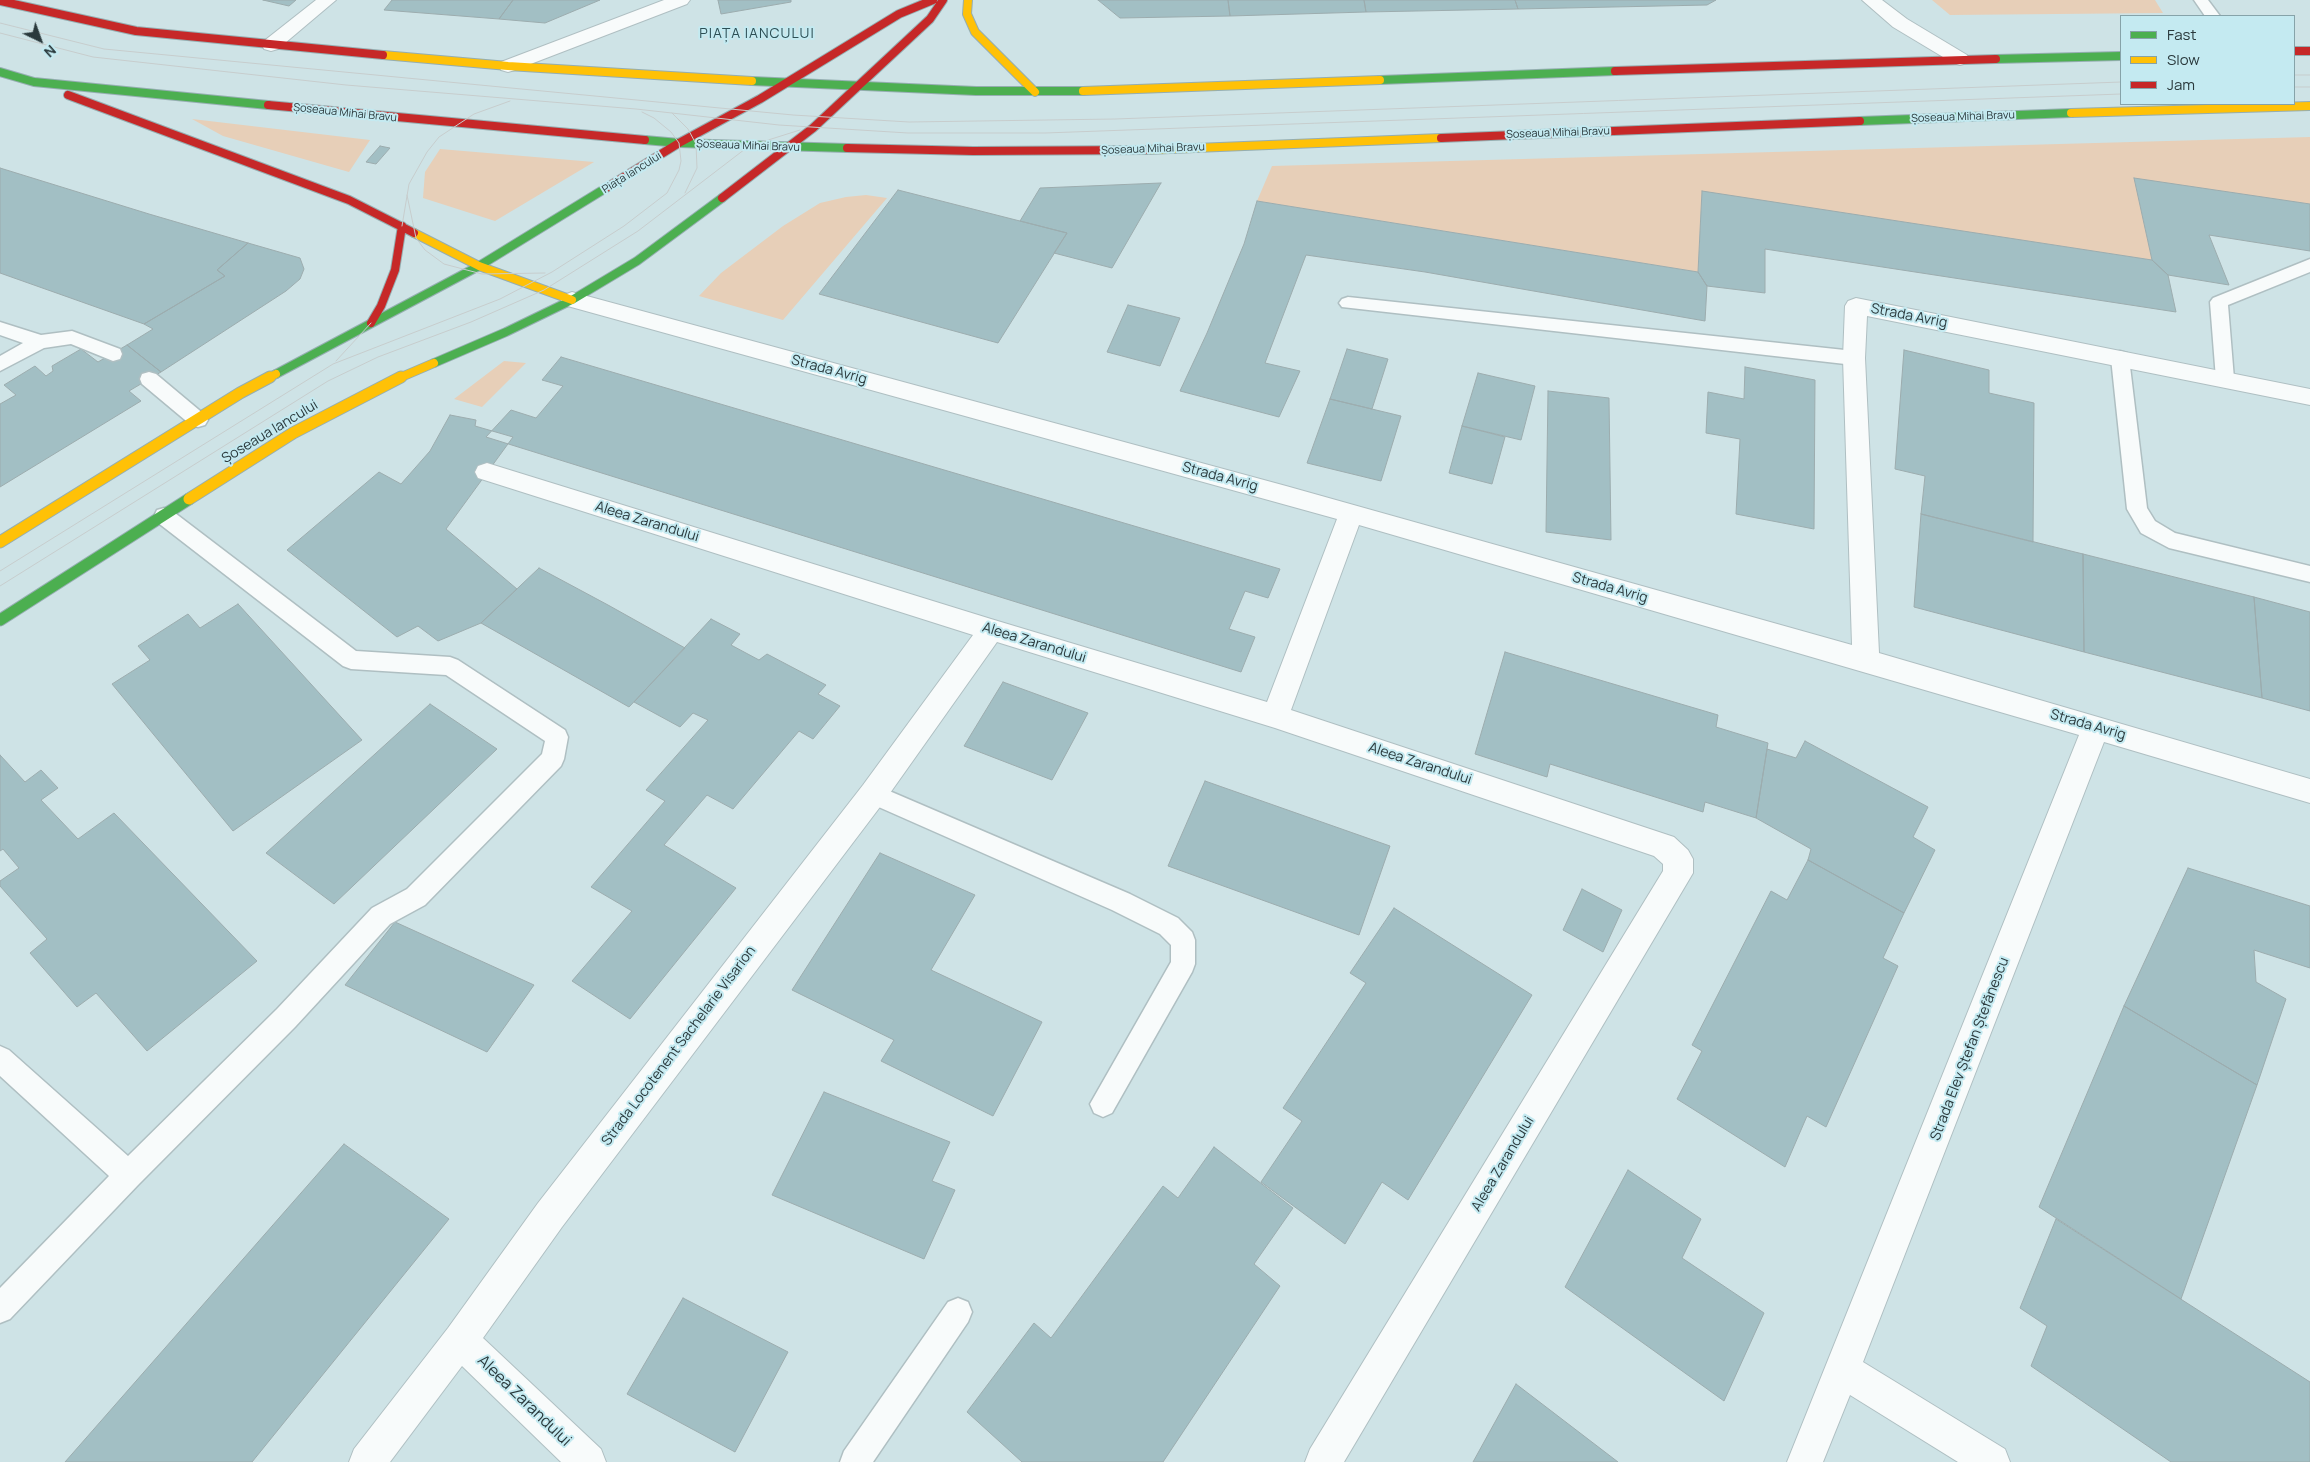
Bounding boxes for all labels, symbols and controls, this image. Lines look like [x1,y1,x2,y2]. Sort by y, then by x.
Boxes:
north arrow [15,15,65,65]
legend [2120,15,2295,105]
text: Fast [2167,24,2196,45]
district label: PIAȚA IANCULUI [698,26,816,42]
text: N [40,41,60,62]
text: Slow [2167,49,2200,70]
text: Jam [2167,74,2195,95]
street label: Șoseaua Mihai Bravu [293,101,397,125]
street label: Șoseaua Mihai Bravu [1911,109,2015,125]
street label: Șoseaua Mihai Bravu [1506,125,1610,141]
street label: Șoseaua Mihai Bravu [696,138,800,154]
street label: Șoseaua Mihai Bravu [1101,141,1205,157]
street label: Piața Iancului [600,150,664,196]
street label: Strada Avrig [1869,300,1949,332]
street label: Strada Avrig [789,352,869,388]
street label: Șoseaua Iancului [219,397,321,467]
street label: Strada Avrig [1180,459,1260,495]
street label: Aleea Zarandului [593,498,701,546]
street label: Strada Avrig [1570,569,1650,607]
street label: Aleea Zarandului [980,619,1088,667]
street label: Strada Avrig [2048,706,2128,744]
street label: Aleea Zarandului [1366,739,1474,789]
street label: Strada Locotenent Sachelarie Visarion [598,943,760,1149]
street label: Strada Elev Ștefan Ștefănescu [1927,955,2013,1143]
street label: Aleea Zarandului [1468,1114,1538,1214]
street label: Aleea Zarandului [473,1351,575,1451]

